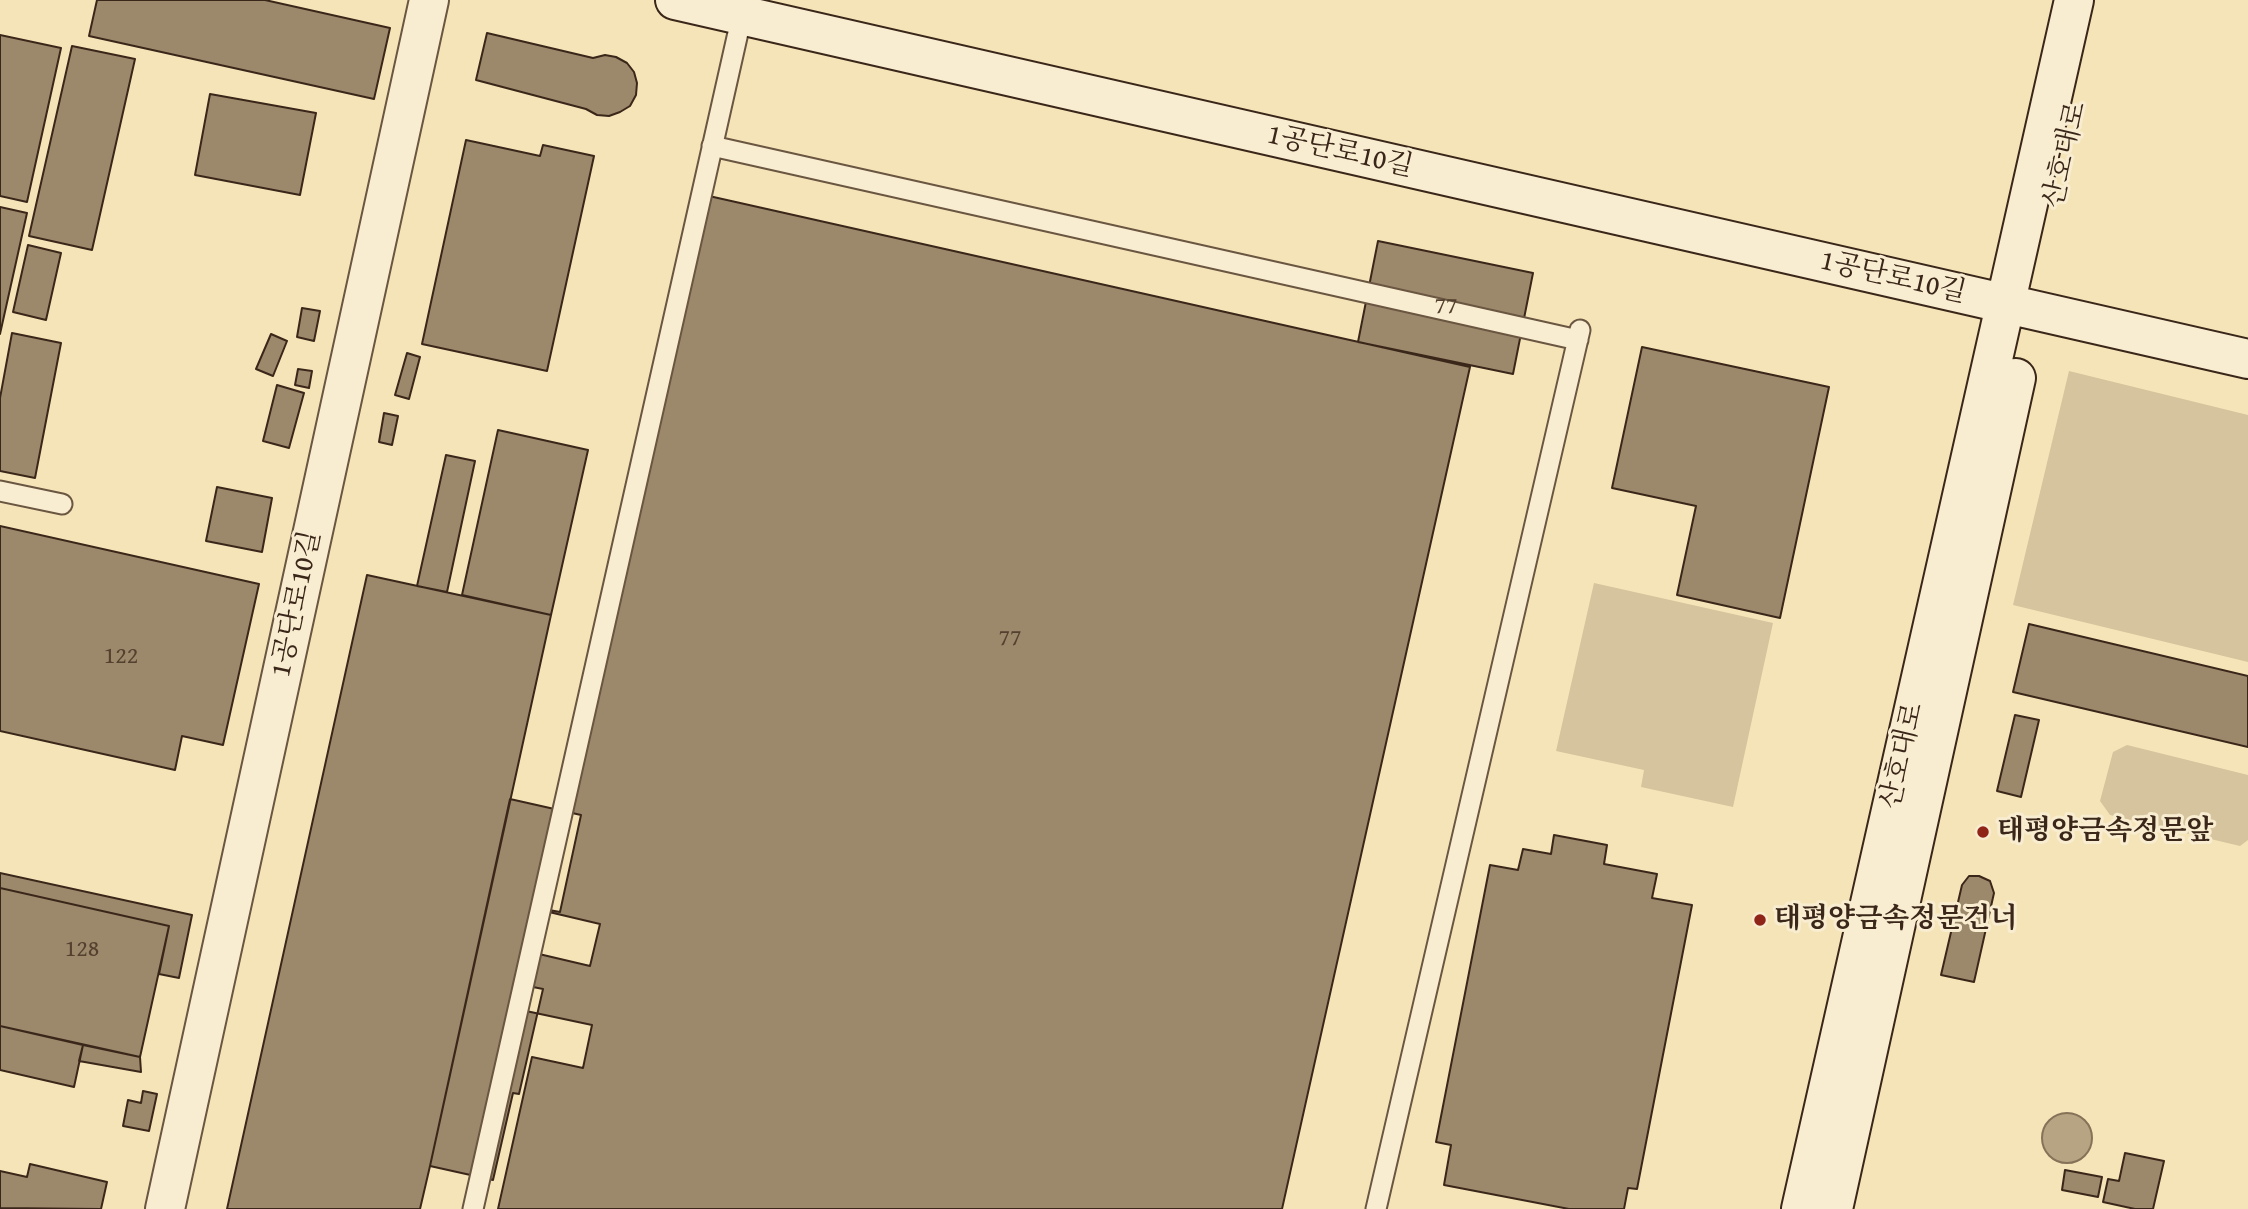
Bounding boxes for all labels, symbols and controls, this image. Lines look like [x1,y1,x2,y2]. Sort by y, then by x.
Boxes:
street label: 산호대로 [2037,99,2095,211]
street label: 1공단로10길 [1264,119,1416,185]
street label: 1공단로10길 [1817,245,1969,311]
house number: 77 [1434,293,1458,321]
street label: 1공단로10길 [265,528,329,680]
house number: 77 [998,625,1022,653]
house number: 122 [104,643,138,671]
street label: 산호대로 [1874,700,1932,812]
place label: 태평양금속정문앞 [1997,815,2213,849]
marker: 태평양금속정문앞 [1975,824,1991,840]
place label: 태평양금속정문건너 [1774,903,2017,937]
marker: 태평양금속정문건너 [1752,912,1768,928]
house number: 128 [65,936,99,964]

